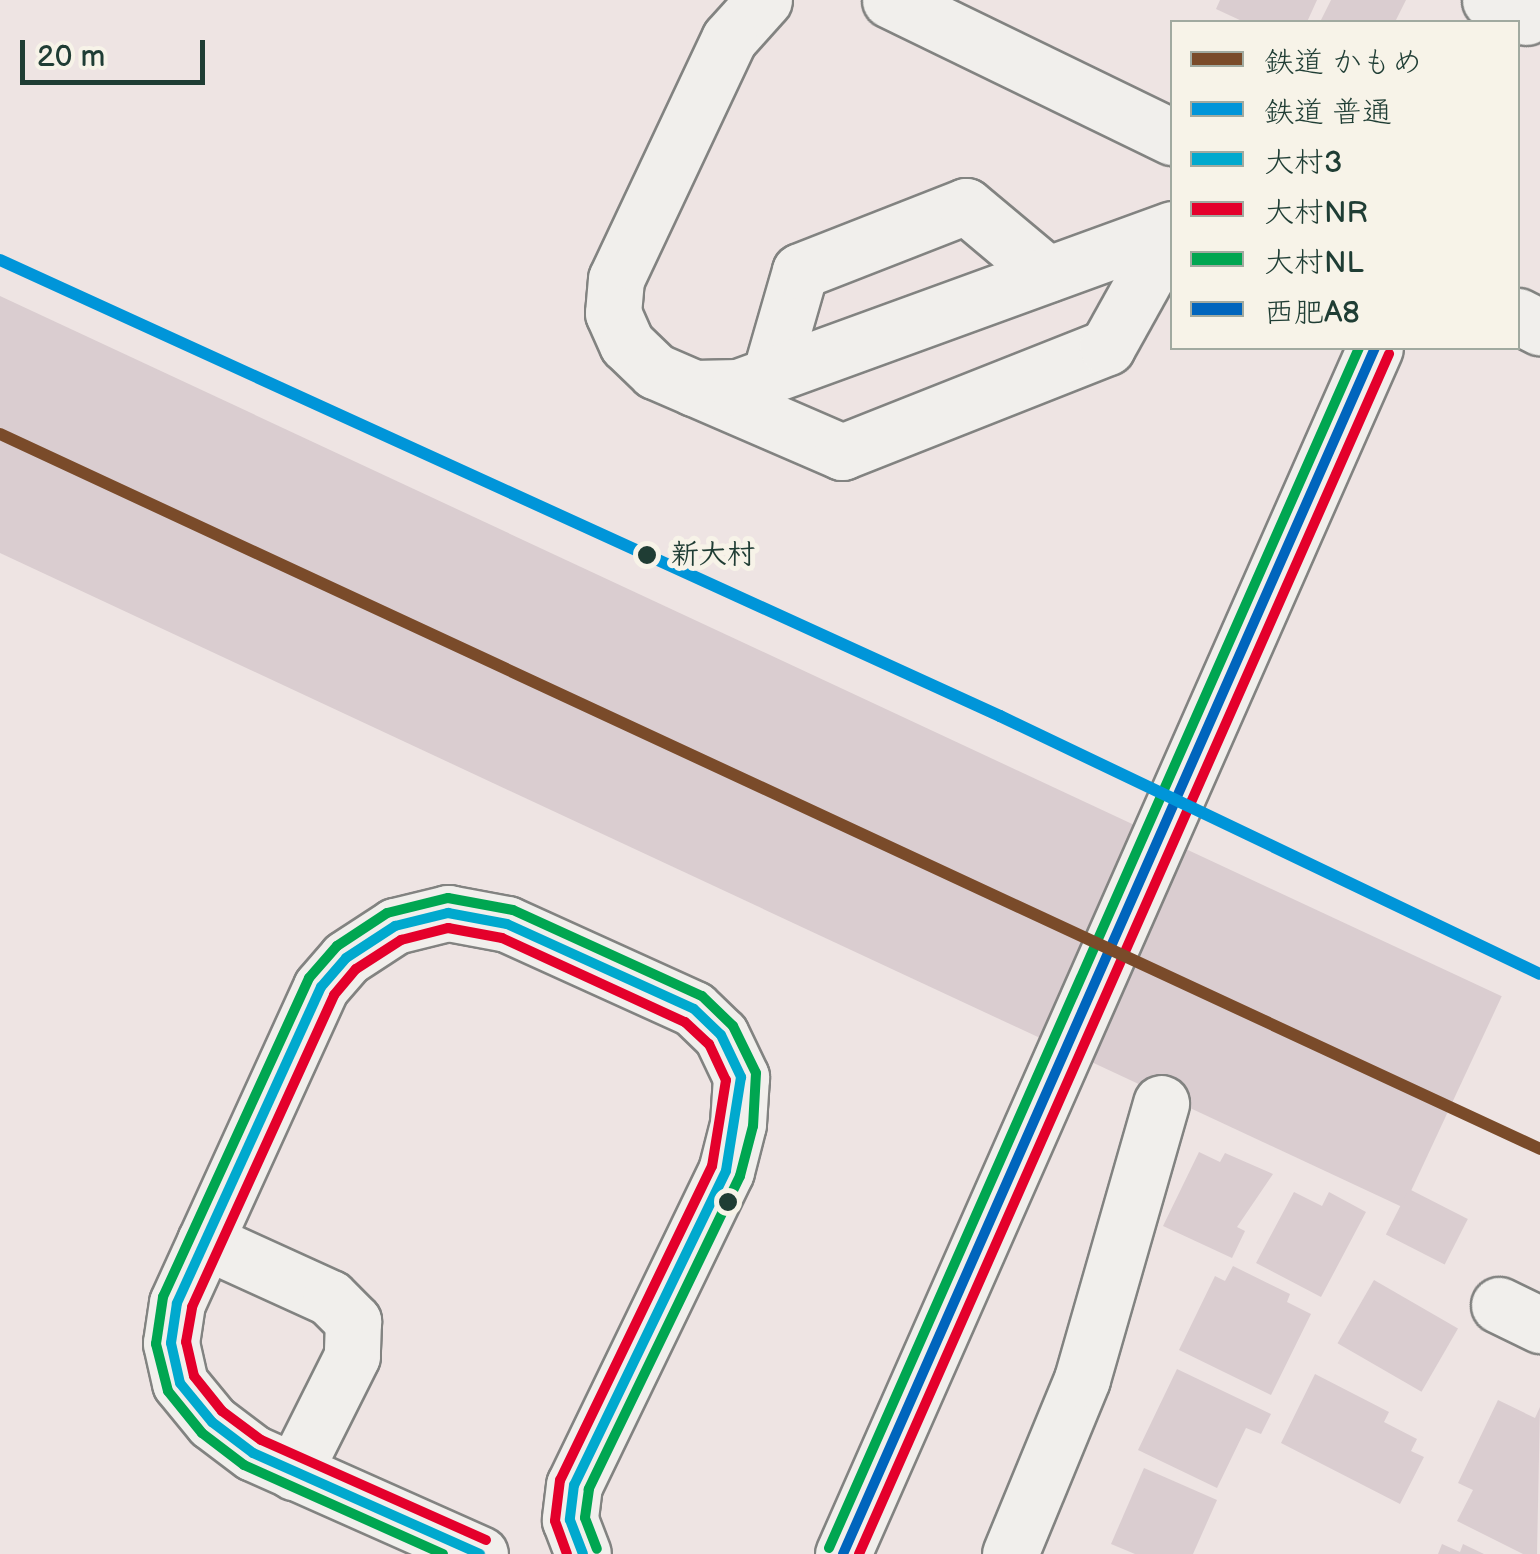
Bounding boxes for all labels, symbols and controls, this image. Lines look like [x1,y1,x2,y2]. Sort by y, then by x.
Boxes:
scale bar [25,20,210,82]
legend [1170,20,1520,350]
text: 20 m [37,39,105,75]
text: 鉄道 かもめ [1264,45,1422,81]
text: 鉄道 普通 [1264,95,1392,131]
text: 大村3 [1264,145,1342,181]
text: 大村NR [1264,195,1368,231]
text: 大村NL [1264,245,1364,281]
text: 西肥A8 [1264,295,1360,331]
place label: 新大村 [671,538,755,572]
marker: 新大村 [632,540,662,570]
unlabelled marker [718,1192,738,1212]

